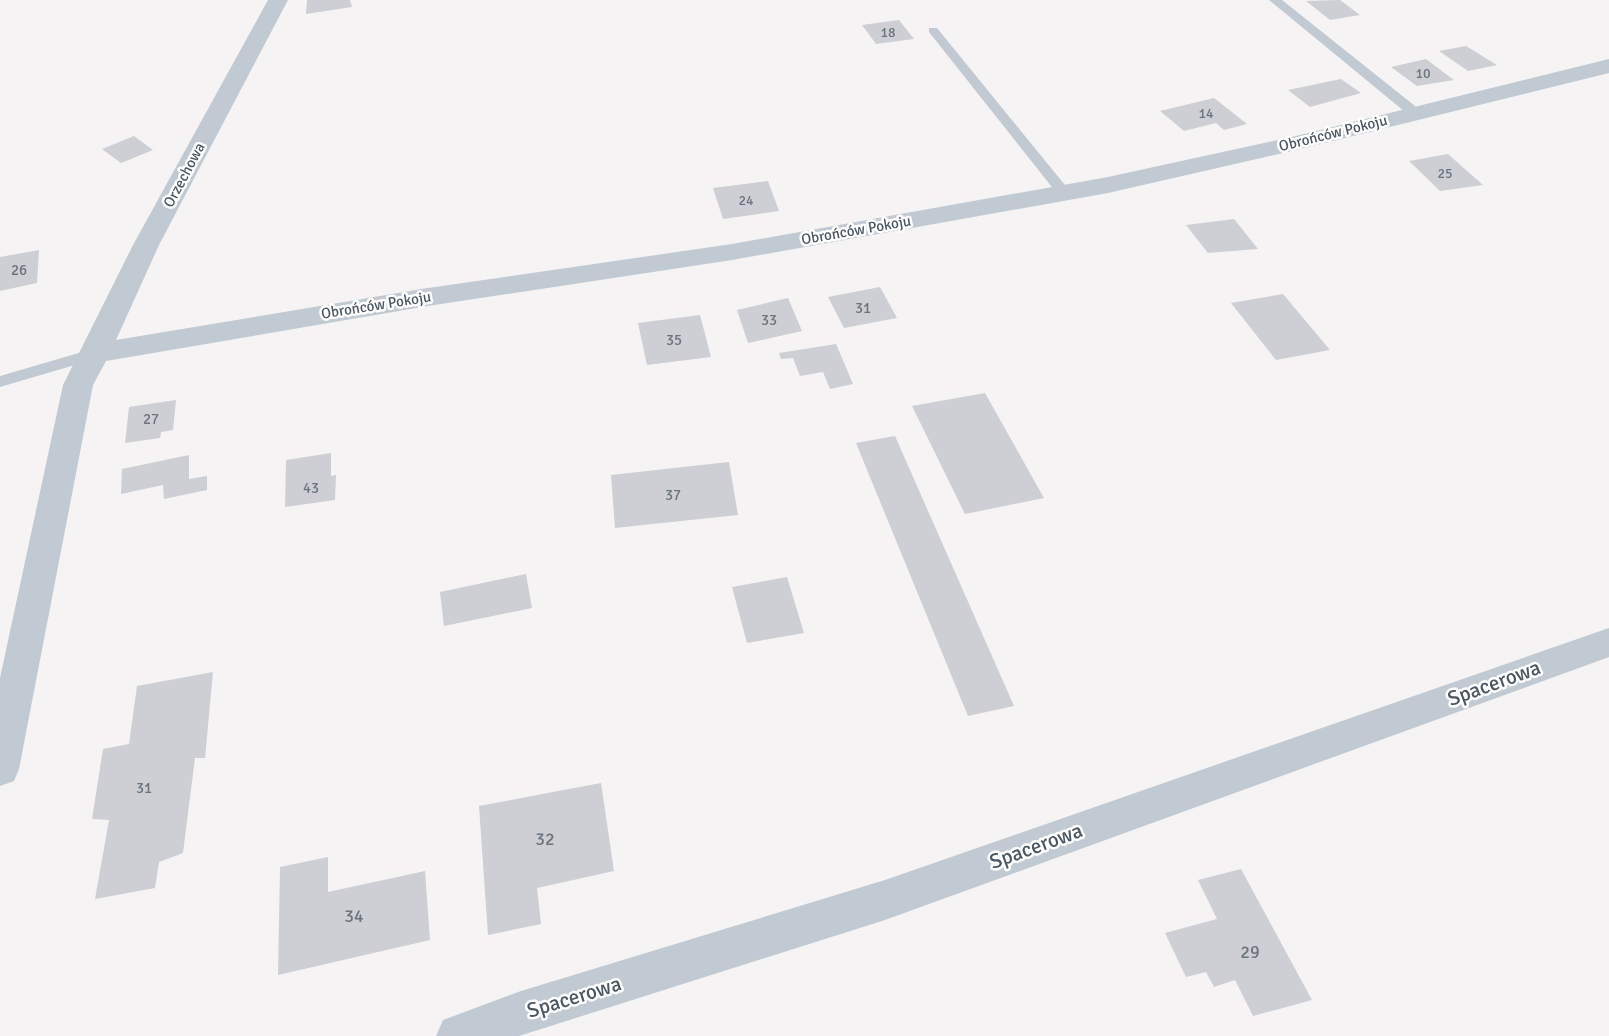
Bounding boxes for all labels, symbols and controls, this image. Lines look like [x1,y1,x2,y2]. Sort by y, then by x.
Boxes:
house number: 18 [880,24,896,41]
house number: 10 [1415,65,1431,82]
house number: 14 [1198,105,1214,122]
street label: Obrońców Pokoju [1277,111,1389,155]
street label: Orzechowa [159,140,209,210]
house number: 25 [1437,165,1453,182]
house number: 24 [738,192,754,209]
street label: Obrońców Pokoju [800,211,912,249]
house number: 26 [11,261,27,279]
street label: Obrońców Pokoju [320,287,432,323]
house number: 31 [855,299,871,317]
house number: 33 [761,311,777,329]
house number: 35 [666,331,682,349]
house number: 27 [143,410,159,428]
house number: 43 [303,479,319,497]
house number: 37 [665,486,681,504]
street label: Spacerowa [1444,654,1544,712]
house number: 31 [136,779,152,797]
street label: Spacerowa [986,817,1086,875]
house number: 32 [535,828,555,850]
house number: 34 [344,905,364,927]
house number: 29 [1240,941,1260,963]
street label: Spacerowa [524,970,624,1024]

